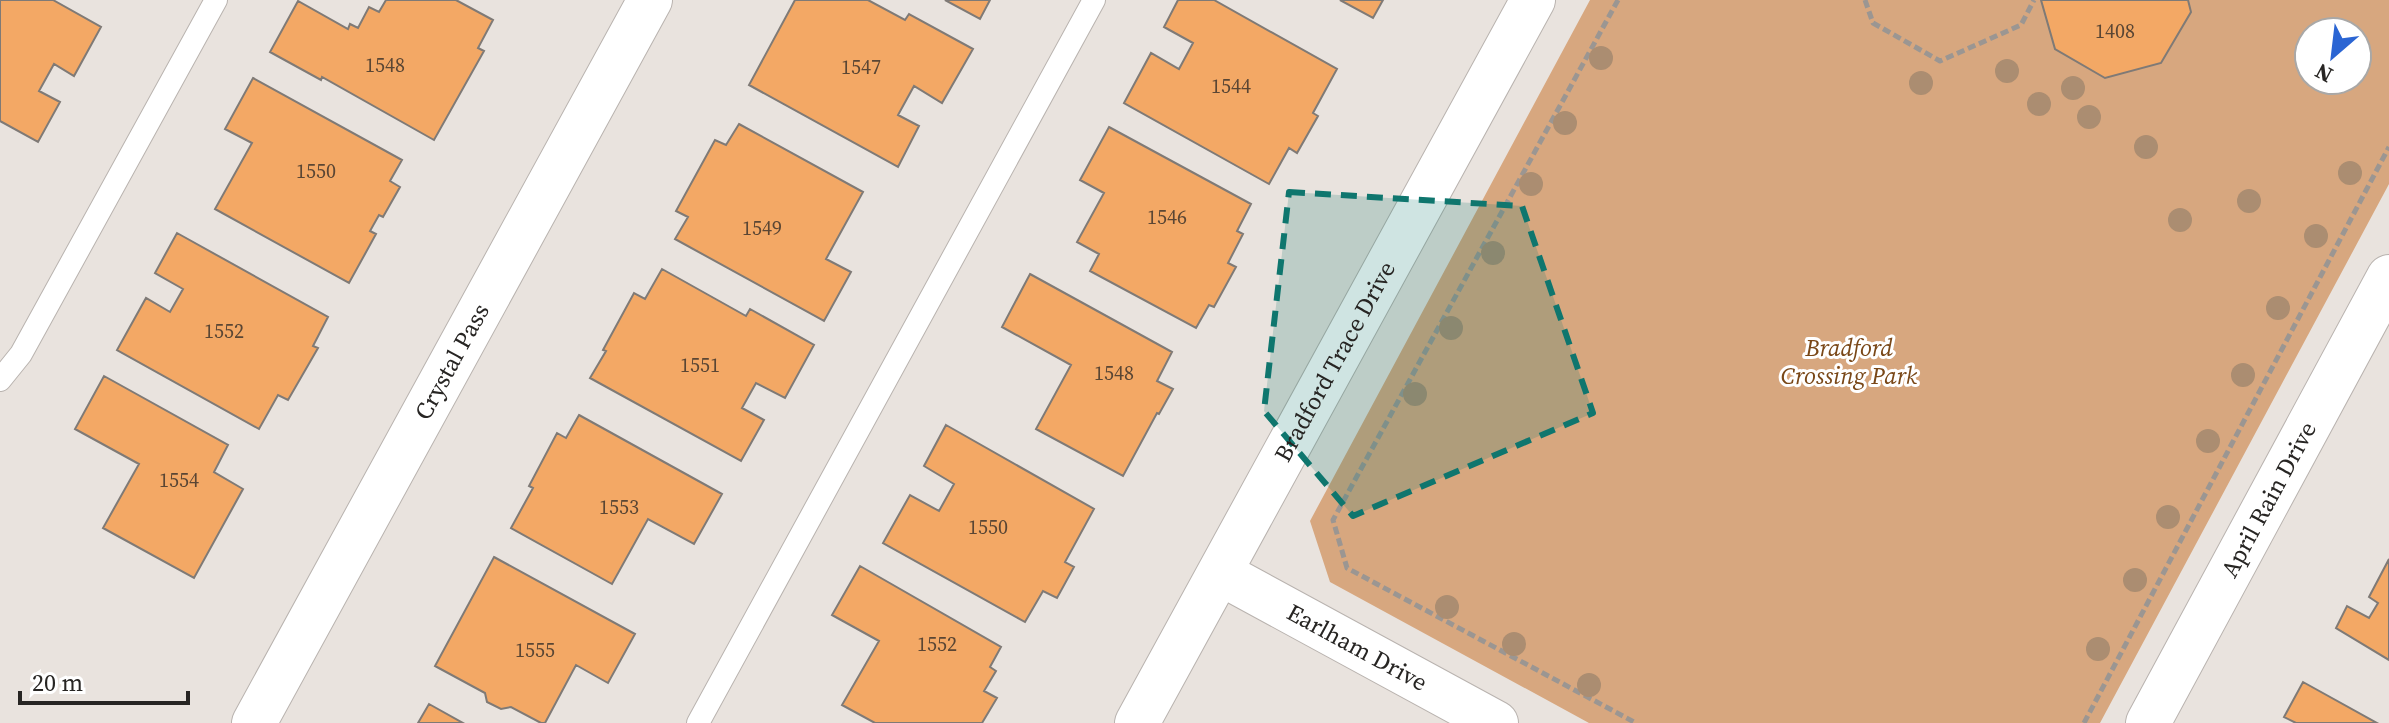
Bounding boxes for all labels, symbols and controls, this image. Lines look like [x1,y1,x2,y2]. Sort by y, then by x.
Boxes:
north arrow [2293,16,2373,96]
house number: 1408 [2095,17,2135,45]
house number: 1548 [365,51,405,79]
house number: 1547 [841,53,881,81]
text: N [2309,57,2338,91]
house number: 1544 [1211,72,1251,100]
house number: 1550 [296,157,336,185]
house number: 1546 [1147,203,1187,231]
house number: 1549 [742,214,782,242]
street label: Bradford Trace Drive [1266,255,1403,468]
street label: Crystal Pass [406,297,497,425]
house number: 1552 [204,317,244,345]
park label: Bradford Crossing Park [1781,331,1918,392]
house number: 1551 [680,351,720,379]
house number: 1548 [1094,359,1134,387]
street label: April Rain Drive [2213,416,2324,583]
house number: 1554 [159,466,199,494]
house number: 1553 [599,493,639,521]
house number: 1550 [968,513,1008,541]
street label: Earlham Drive [1281,595,1433,699]
house number: 1552 [917,630,957,658]
house number: 1555 [515,636,555,664]
scale bar [20,655,188,705]
text: 20 m [32,666,83,699]

